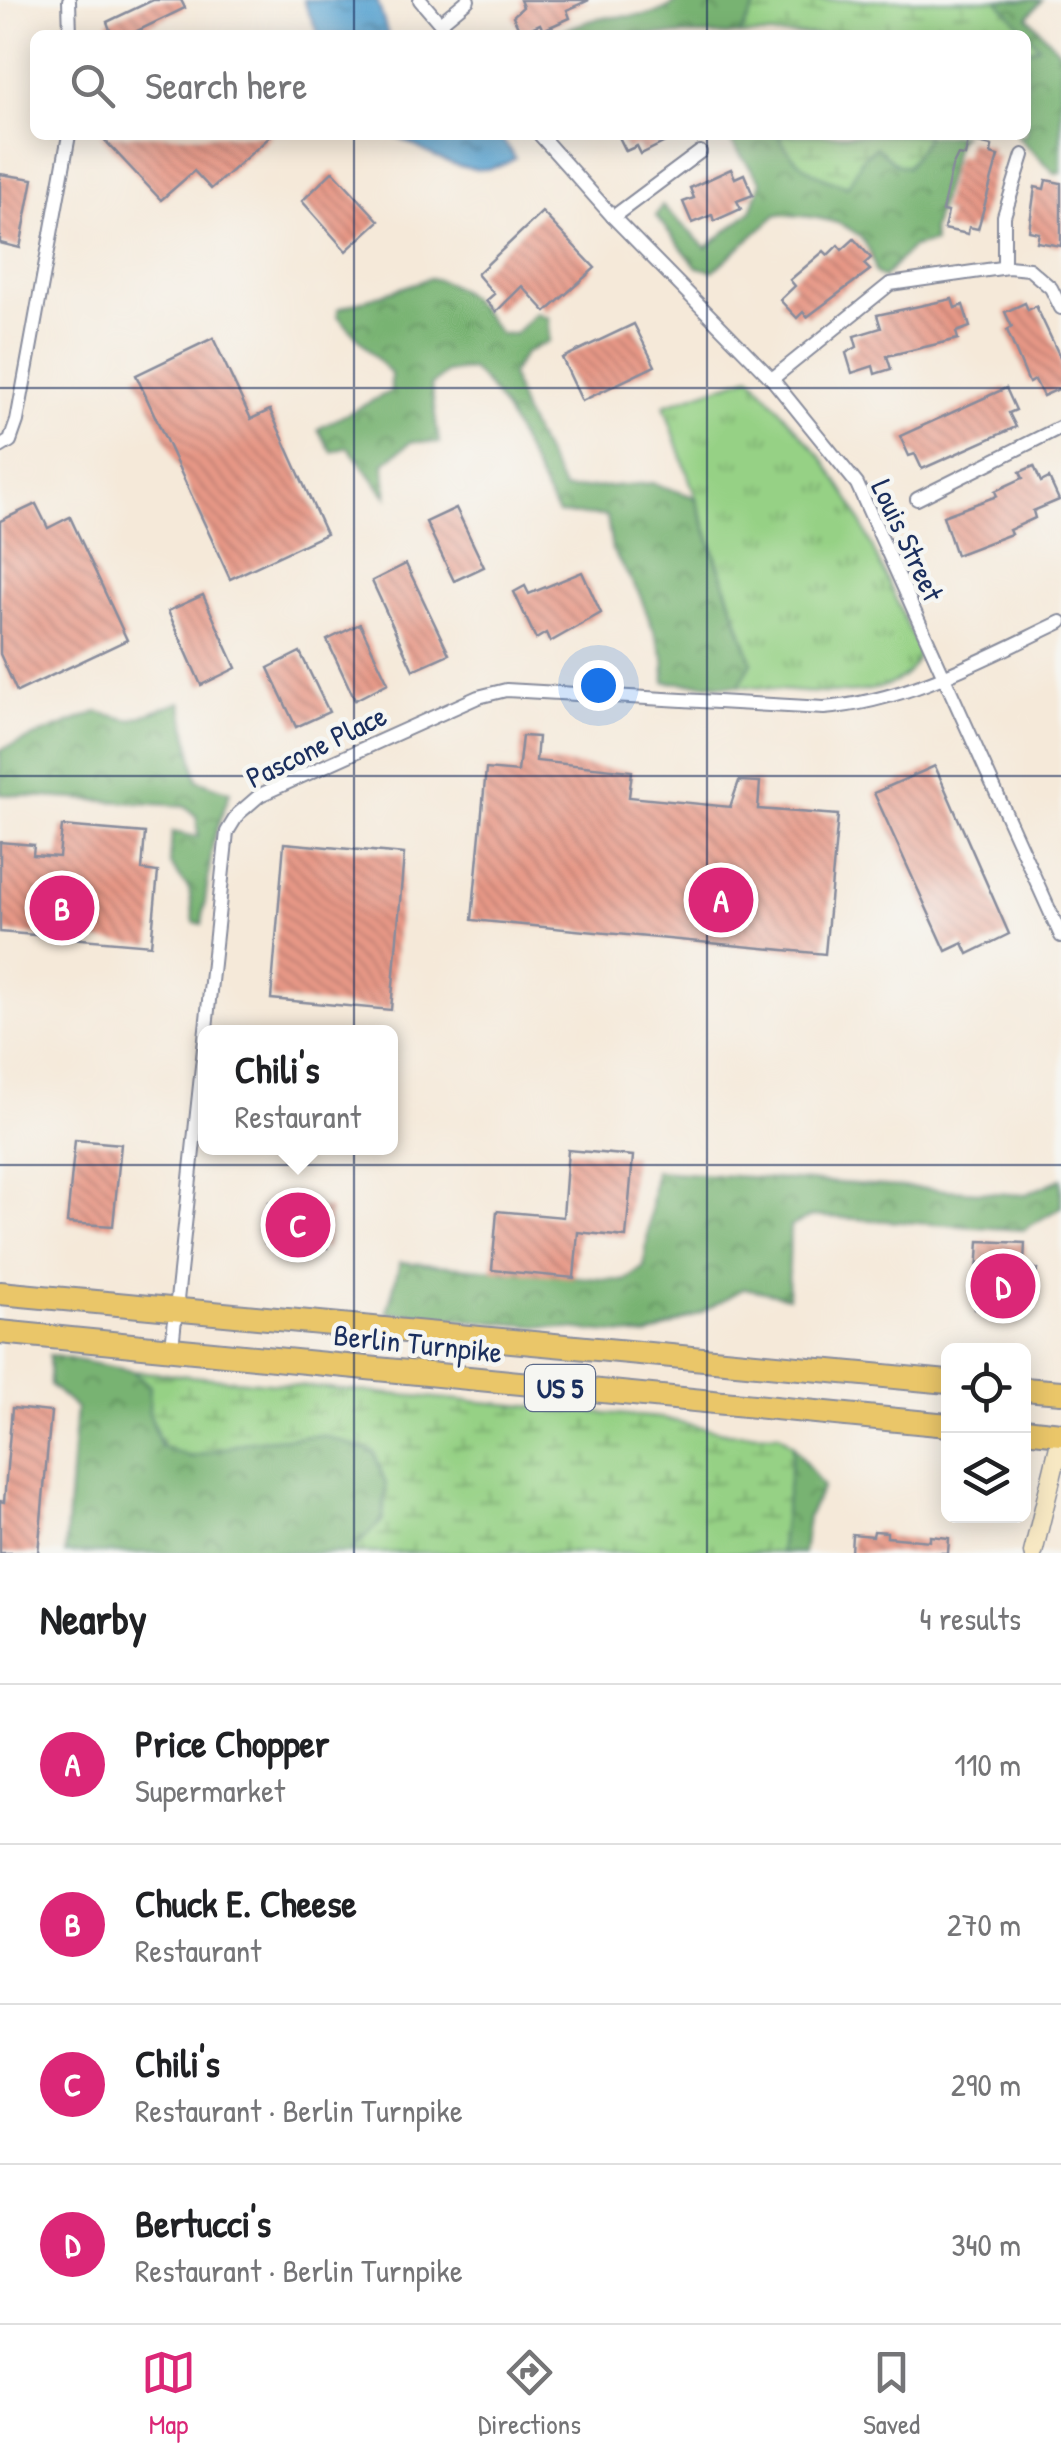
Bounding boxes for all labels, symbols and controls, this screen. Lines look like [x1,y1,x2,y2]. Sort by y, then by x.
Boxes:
search box [30,30,1031,140]
icon: search [65,58,120,113]
text: Search here [145,59,307,111]
street label: Louis Street [862,473,954,608]
your location [573,660,624,711]
street label: Pascone Place [239,695,393,797]
pin: A [688,862,754,938]
pin: B [30,870,94,946]
popup [198,1025,398,1155]
text: Chili's [235,1043,320,1095]
text: Restaurant [235,1095,361,1138]
pin: C [266,1188,330,1262]
pin: D [970,1248,1036,1324]
street label: Berlin Turnpike [332,1314,504,1372]
map controls [941,1343,1031,1523]
button: locate [941,1343,1031,1433]
road number: US 5 [525,1365,595,1411]
button: layers [941,1433,1031,1523]
text: Nearby [40,1590,147,1647]
text: 4 results [920,1597,1021,1640]
text: Price Chopper [135,1717,329,1769]
text: A [65,1743,80,1786]
text: 110 m [954,1743,1021,1786]
text: Supermarket [135,1769,285,1812]
text: Chuck E. Cheese [135,1877,357,1929]
text: B [64,1903,81,1946]
text: 270 m [947,1903,1021,1946]
text: Restaurant [135,1929,261,1972]
text: Chili's [135,2037,220,2089]
text: C [64,2063,81,2106]
text: 290 m [951,2063,1021,2106]
text: Restaurant · Berlin Turnpike [135,2089,463,2132]
text: Bertucci's [135,2197,271,2249]
text: D [65,2223,80,2266]
text: 340 m [951,2223,1021,2266]
text: Restaurant · Berlin Turnpike [135,2249,463,2292]
tab: Map [141,2345,196,2443]
tab: Directions [478,2345,581,2443]
tab: Saved [863,2345,920,2443]

